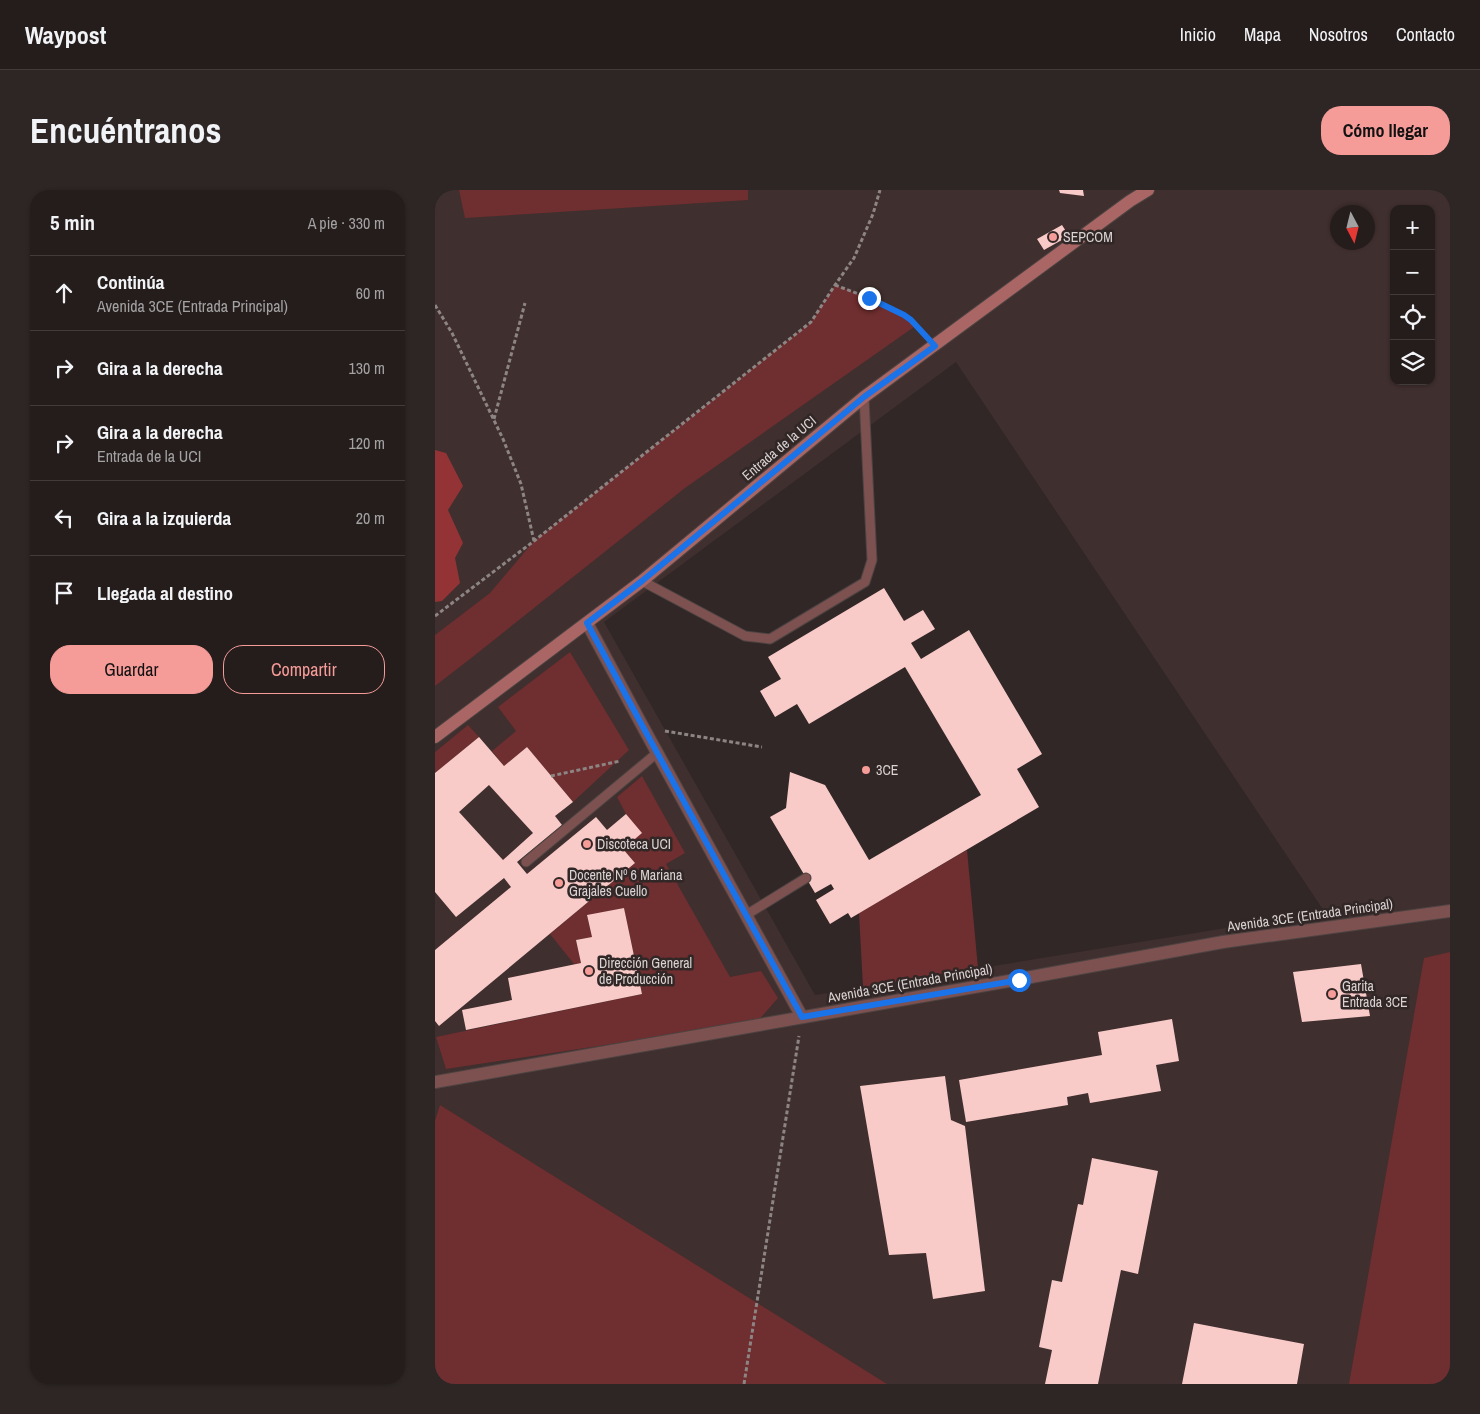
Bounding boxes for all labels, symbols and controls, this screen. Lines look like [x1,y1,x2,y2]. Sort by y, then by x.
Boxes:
text: Waypost [25,19,106,51]
text: Inicio [1180,22,1216,47]
text: Mapa [1244,22,1281,47]
text: Nosotros [1309,22,1368,47]
text: Contacto [1396,22,1455,47]
button: Cómo llegar [1321,106,1450,155]
text: Encuéntranos [30,107,221,154]
north arrow [1330,205,1375,250]
map controls [1390,205,1435,385]
button: + [1390,205,1435,250]
text: 5 min [50,208,95,237]
text: A pie · 330 m [308,212,385,234]
place label: SEPCOM [1063,228,1113,246]
marker: SEPCOM [1047,231,1059,243]
button: − [1390,250,1435,295]
text: Continúa [97,269,165,295]
icon: ahead [50,279,78,307]
text: 60 m [356,282,385,304]
route end [858,287,881,310]
text: Avenida 3CE (Entrada Principal) [97,295,288,317]
button: locate [1390,295,1435,340]
button: layers [1390,340,1435,385]
icon: right [50,354,78,382]
text: Gira a la derecha [97,355,223,381]
text: 130 m [349,357,385,379]
street label: Entrada de la UCI [738,412,820,484]
text: Gira a la derecha [97,419,223,445]
icon: right [50,429,78,457]
text: 120 m [349,432,385,454]
text: Entrada de la UCI [97,445,201,467]
icon: left [50,504,78,532]
text: Gira a la izquierda [97,505,231,531]
text: 20 m [356,507,385,529]
icon: arrive [50,579,78,607]
text: Llegada al destino [97,580,233,606]
button: Guardar [50,645,213,694]
button: Compartir [223,645,385,694]
place label: 3CE [876,761,898,779]
marker: 3CE [860,764,872,776]
place label: Discoteca UCI [597,835,671,853]
marker: Discoteca UCI [581,838,593,850]
place label: Docente Nº 6 Mariana Grajales Cuello [569,866,683,900]
marker: Docente Nº 6 Mariana Grajales Cuello [553,877,565,889]
street label: Avenida 3CE (Entrada Principal) [1225,894,1394,936]
place label: Dirección General de Producción [599,954,692,988]
street label: Avenida 3CE (Entrada Principal) [825,960,994,1007]
marker: Dirección General de Producción [583,965,595,977]
route start [1008,969,1031,992]
place label: Garita Entrada 3CE [1342,977,1408,1011]
marker: Garita Entrada 3CE [1326,988,1338,1000]

